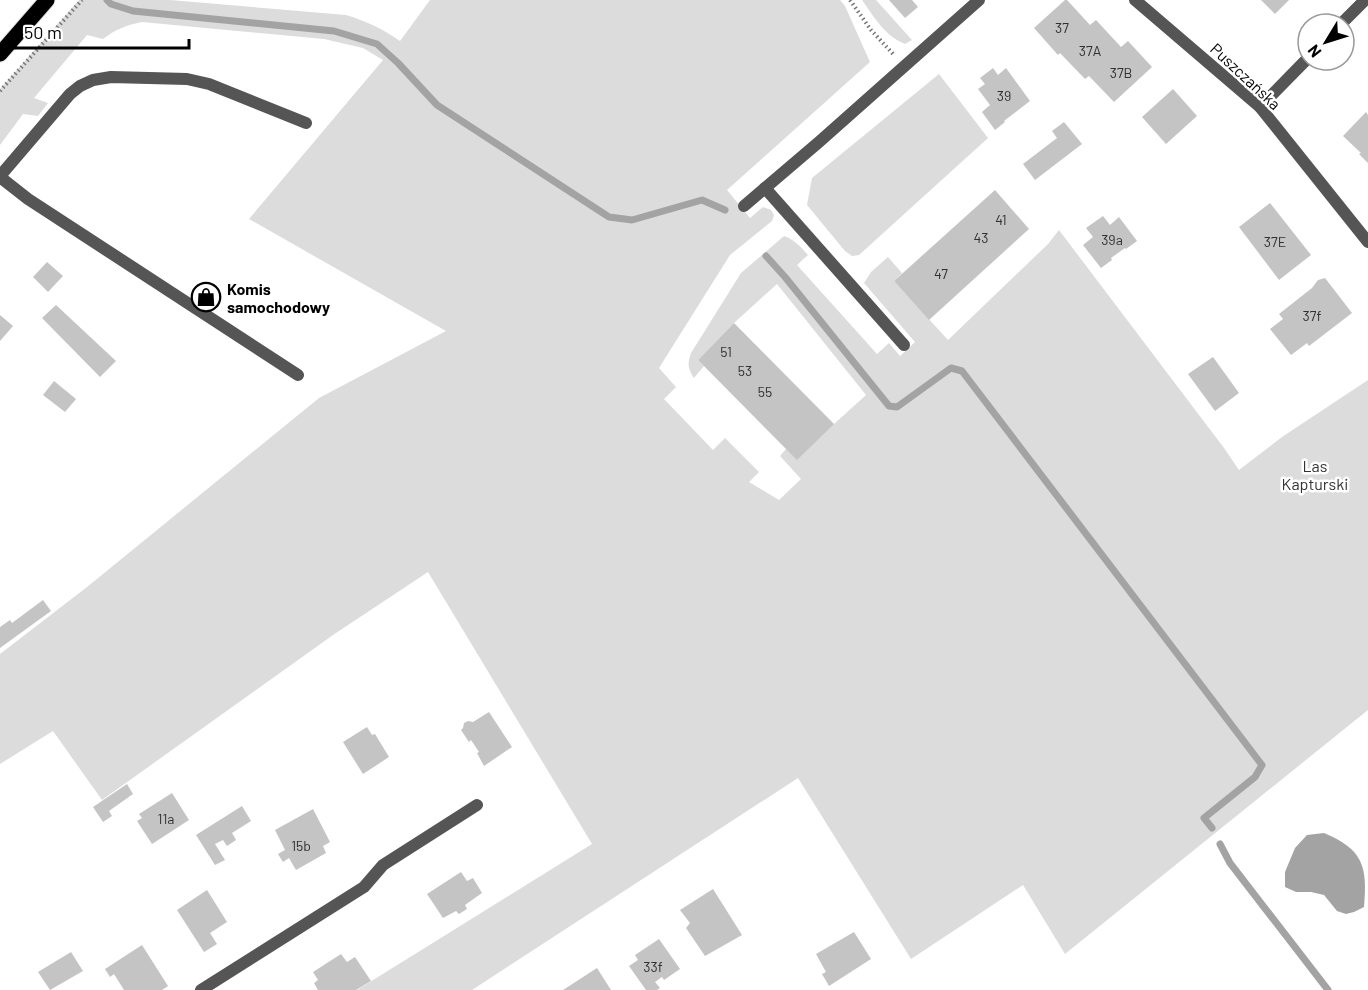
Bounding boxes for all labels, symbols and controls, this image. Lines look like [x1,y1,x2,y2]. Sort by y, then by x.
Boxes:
scale bar [15,12,189,50]
north arrow [1296,12,1356,72]
house number: 37 [1055,19,1069,36]
text: 50 m [24,21,62,43]
street label: Puszczańska [1207,39,1285,113]
house number: 37A [1079,42,1102,59]
text: N [1303,42,1325,62]
house number: 37B [1110,64,1132,81]
house number: 39 [997,87,1011,104]
house number: 41 [995,211,1007,228]
house number: 43 [974,229,988,246]
house number: 39a [1101,231,1123,248]
house number: 37E [1264,233,1286,250]
house number: 47 [934,265,948,282]
place label: Komis samochodowy [227,279,330,316]
shop icon: Komis samochodowy [190,281,222,313]
house number: 37f [1303,307,1321,324]
house number: 51 [720,343,732,360]
house number: 53 [738,362,752,379]
house number: 55 [758,383,772,400]
park label: Las Kapturski [1282,456,1348,493]
house number: 11a [158,810,175,827]
house number: 15b [291,837,311,854]
house number: 33f [643,958,663,975]

